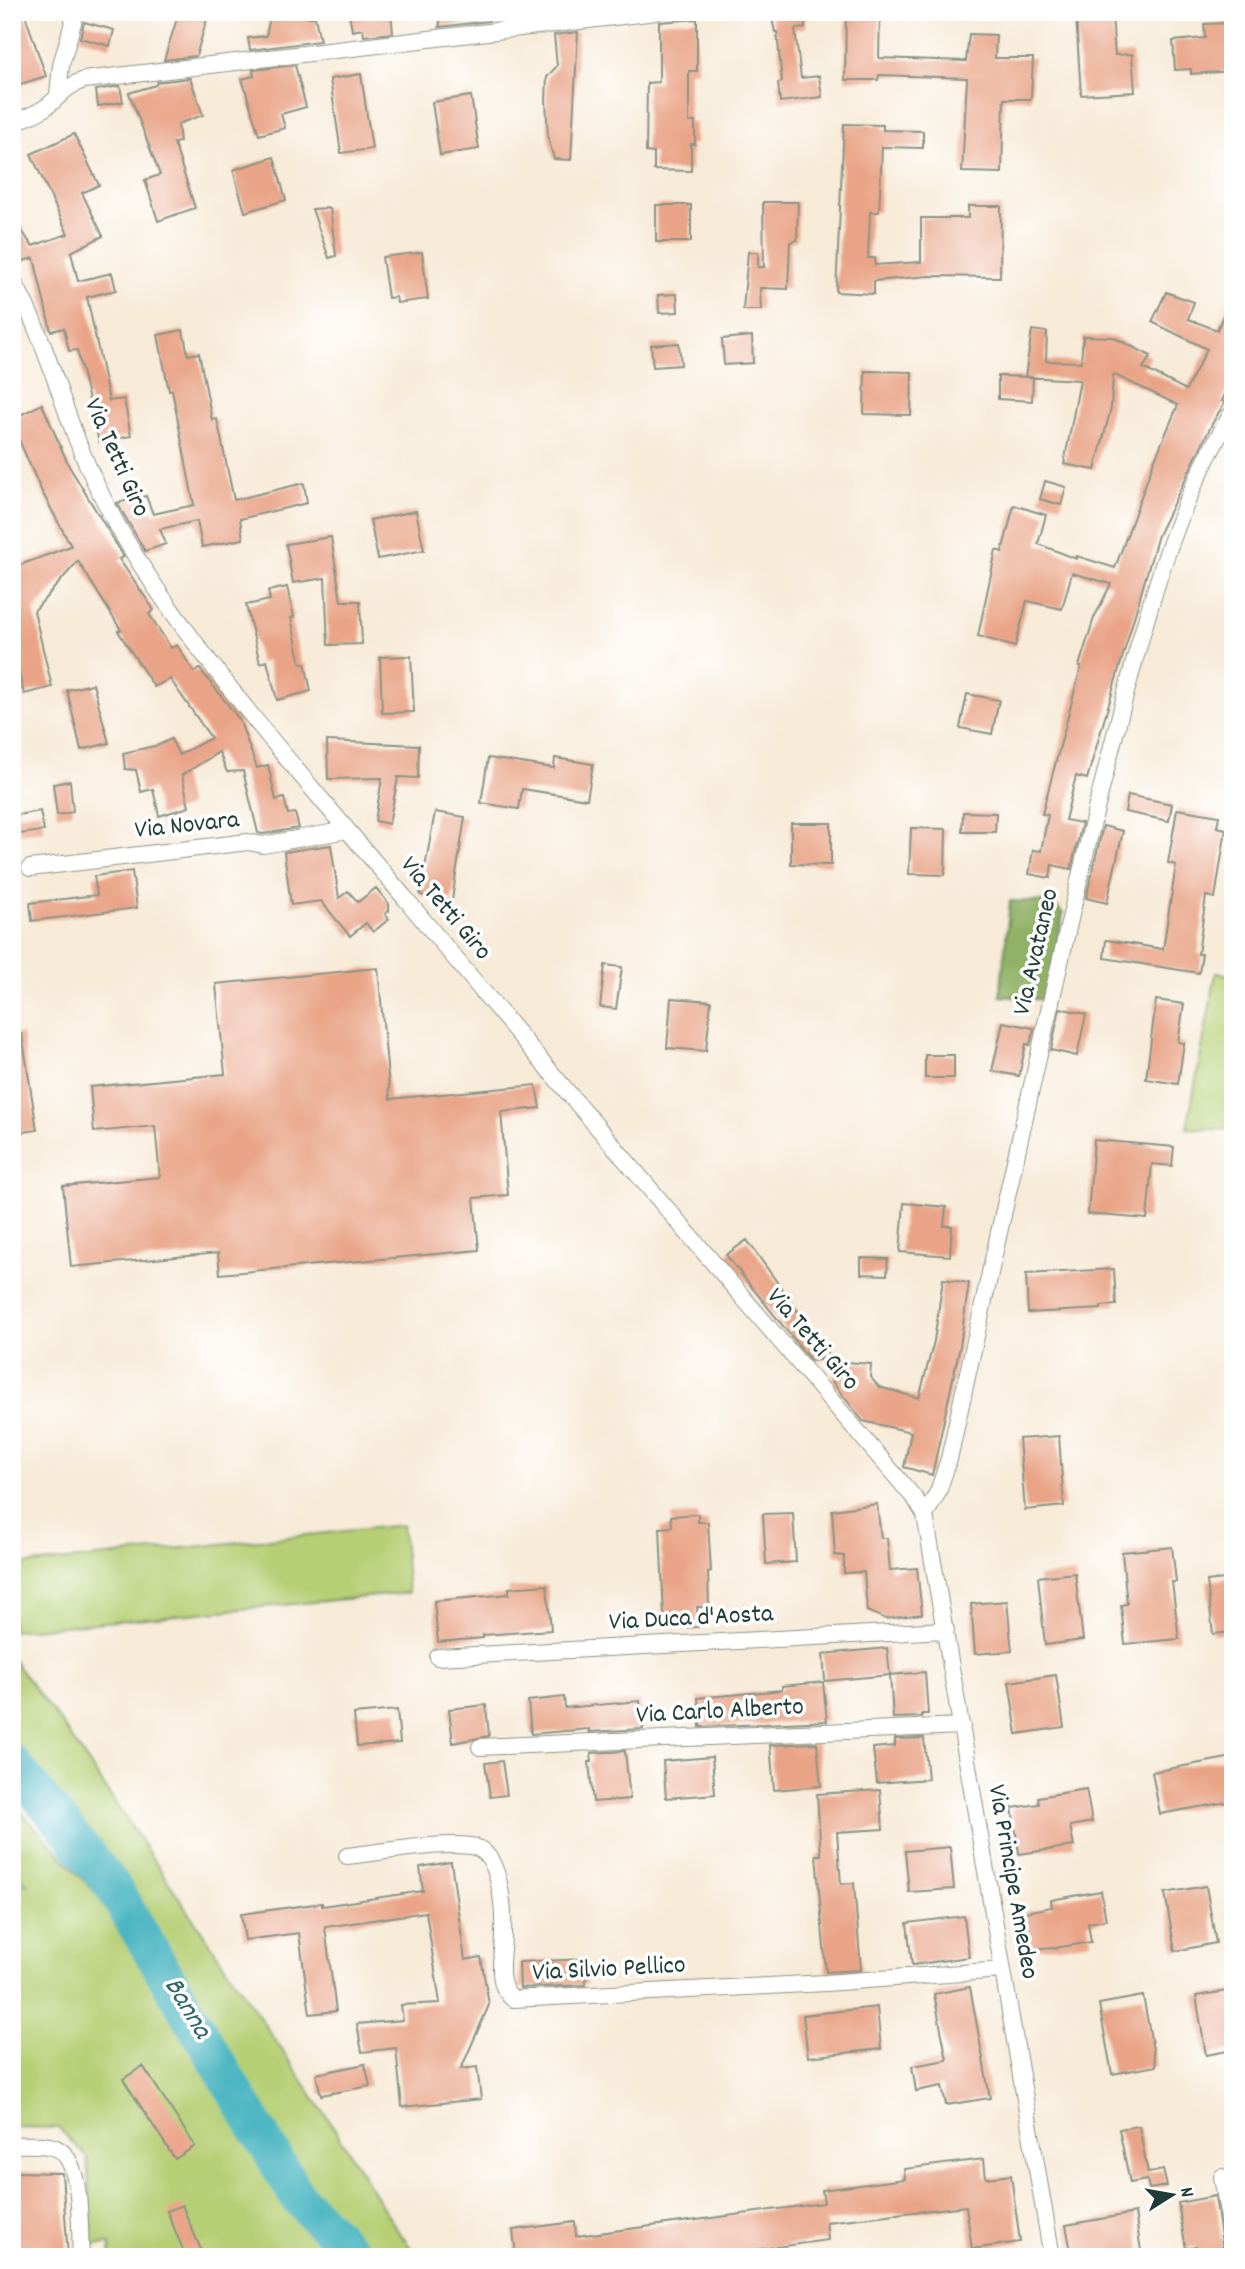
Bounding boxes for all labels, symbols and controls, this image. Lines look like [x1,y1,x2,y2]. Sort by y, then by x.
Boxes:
street label: Via Tetti Giro [73,393,159,523]
street label: Via Novara [133,802,242,850]
street label: Via Tetti Giro [390,849,500,969]
street label: Via Avataneo [1004,885,1070,1019]
street label: Via Tetti Giro [757,1280,867,1400]
street label: Via Duca d'Aosta [608,1596,775,1642]
street label: Via Carlo Alberto [635,1689,805,1735]
street label: Via Principe Amedeo [977,1782,1047,1982]
street label: Via Silvio Pellico [531,1948,687,1992]
water label: Banna [152,1971,221,2049]
north arrow [1136,2160,1206,2230]
text: N [1171,2185,1199,2200]

